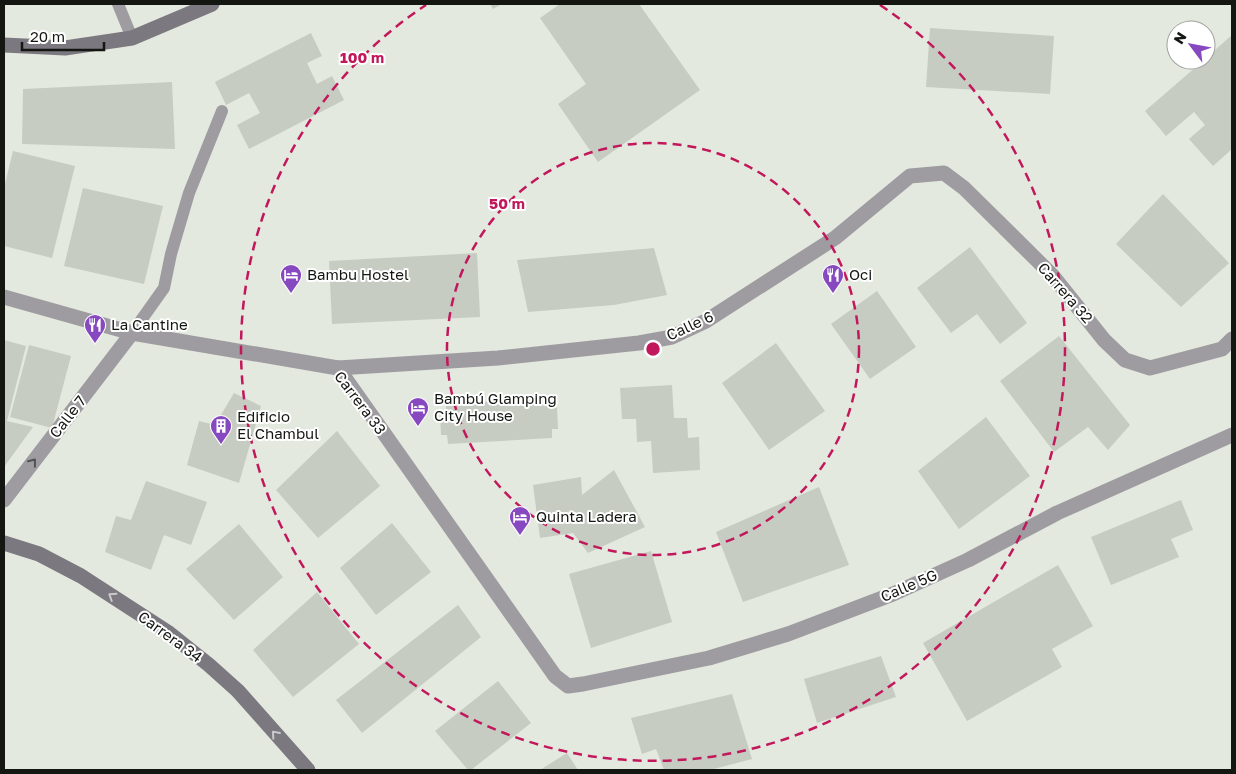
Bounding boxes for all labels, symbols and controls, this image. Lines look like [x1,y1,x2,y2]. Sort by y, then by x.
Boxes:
scale bar [22,20,105,52]
north arrow [1166,20,1216,70]
text: 20 m [30,27,65,45]
text: N [1170,29,1190,47]
text: 100 m [340,48,384,66]
text: 50 m [489,194,525,212]
street label: Carrera 32 [1035,258,1097,326]
hotel icon: Bambu Hostel [279,263,303,294]
restaurant icon: Oci [821,263,845,294]
place label: Bambu Hostel [307,265,409,283]
place label: Oci [849,265,872,283]
street label: Calle 6 [663,306,716,344]
restaurant icon: La Cantine [83,313,107,344]
place label: La Cantine [111,315,188,333]
centre of rings [644,340,662,358]
street label: Carrera 33 [331,367,390,438]
place label: Bambú Glamping City House [434,389,557,424]
street label: Calle 7 [45,392,89,441]
hotel icon: Bambú Glamping City House [406,396,430,427]
place label: Edificio El Chambul [237,407,319,442]
building icon: Edificio El Chambul [209,414,233,445]
one-way arrow [28,459,36,468]
hotel icon: Quinta Ladera [508,505,532,536]
place label: Quinta Ladera [536,507,637,525]
street label: Calle 5G [878,565,940,605]
one-way arrow [108,593,118,602]
street label: Carrera 34 [135,607,206,665]
one-way arrow [272,730,281,739]

